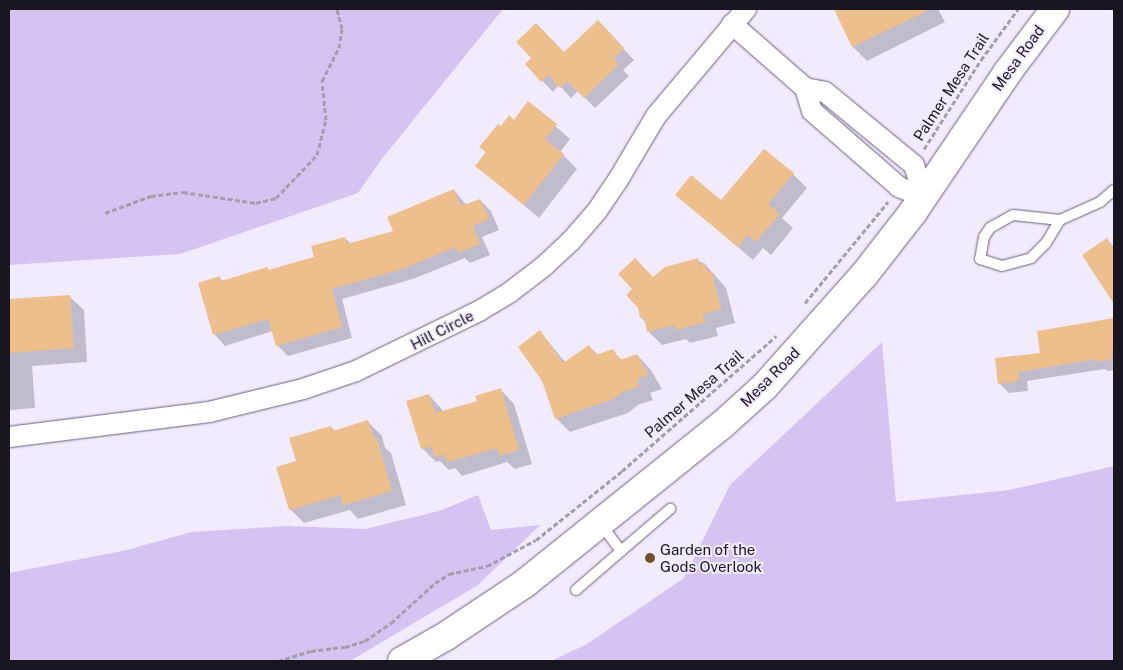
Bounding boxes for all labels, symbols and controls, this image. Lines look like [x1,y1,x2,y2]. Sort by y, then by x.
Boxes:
street label: Mesa Road [988,22,1048,94]
street label: Palmer Mesa Trail [909,30,993,144]
street label: Hill Circle [407,306,477,354]
street label: Mesa Road [737,344,803,410]
street label: Palmer Mesa Trail [641,346,747,442]
place label: Garden of the Gods Overlook [660,540,762,575]
marker: Garden of the Gods Overlook [644,552,656,564]

